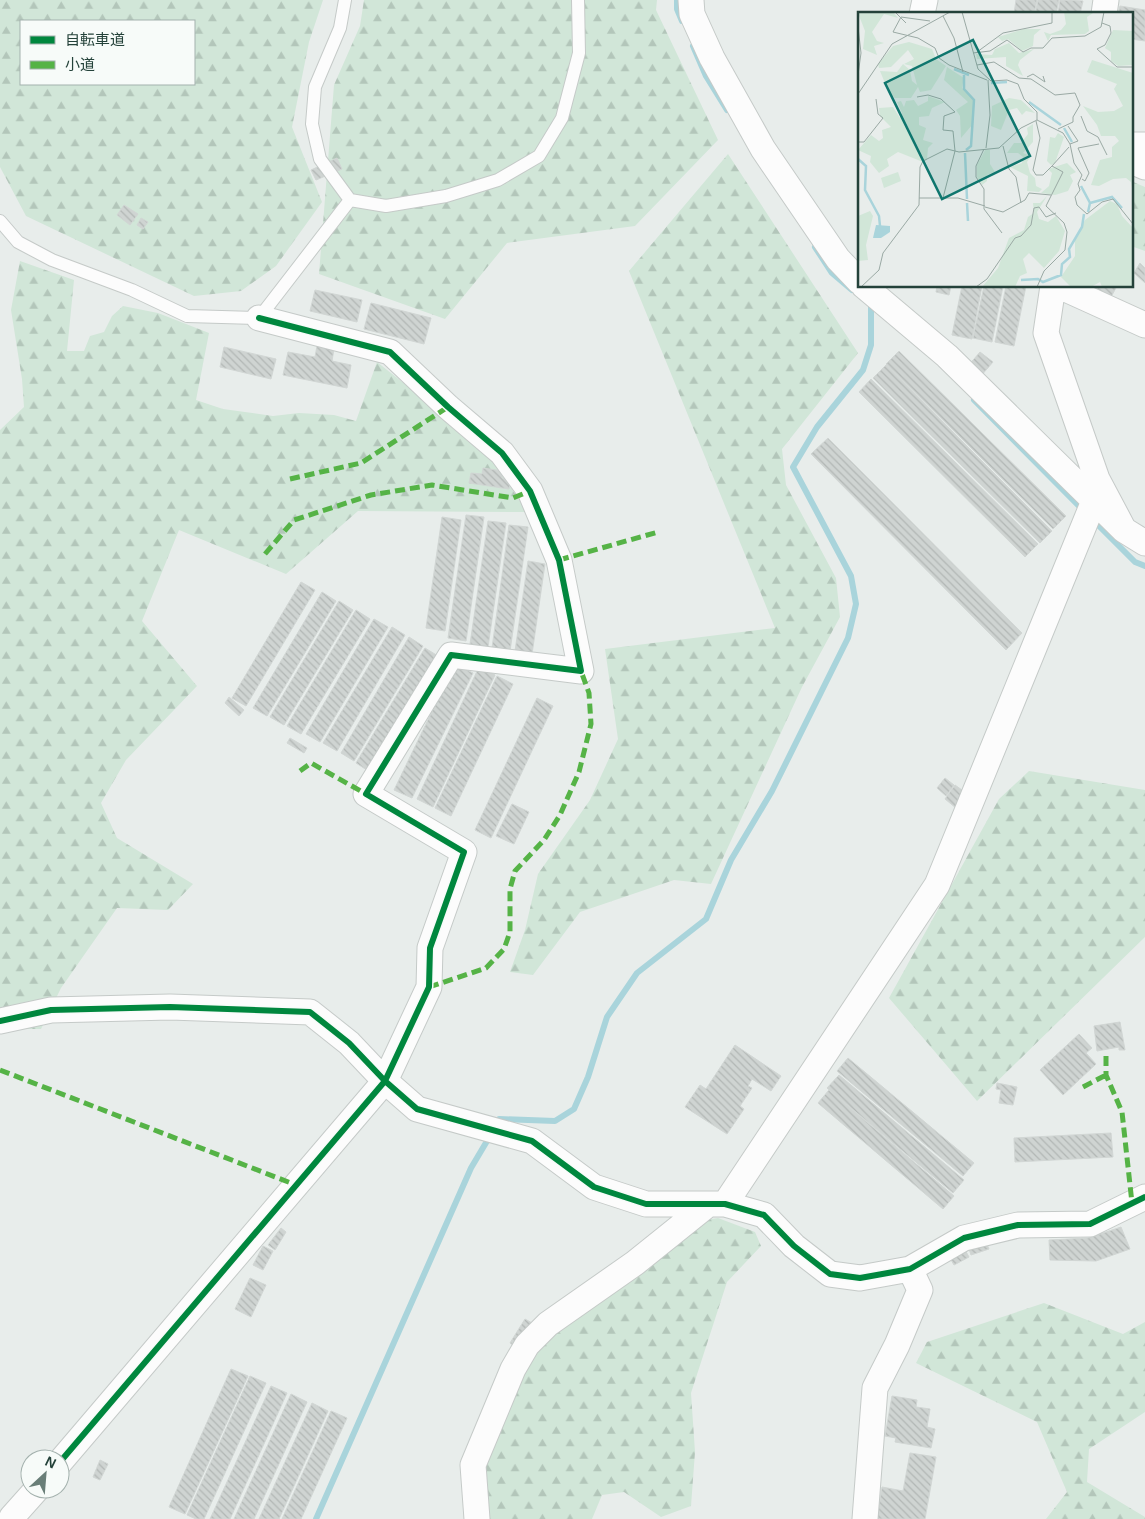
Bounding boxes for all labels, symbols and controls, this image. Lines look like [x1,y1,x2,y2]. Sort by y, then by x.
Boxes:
inset map [858,12,1132,288]
legend [20,20,195,85]
text: 自転車道 [65,31,125,48]
text: 小道 [65,56,95,73]
north arrow [20,1449,70,1499]
text: N [43,1453,59,1472]

